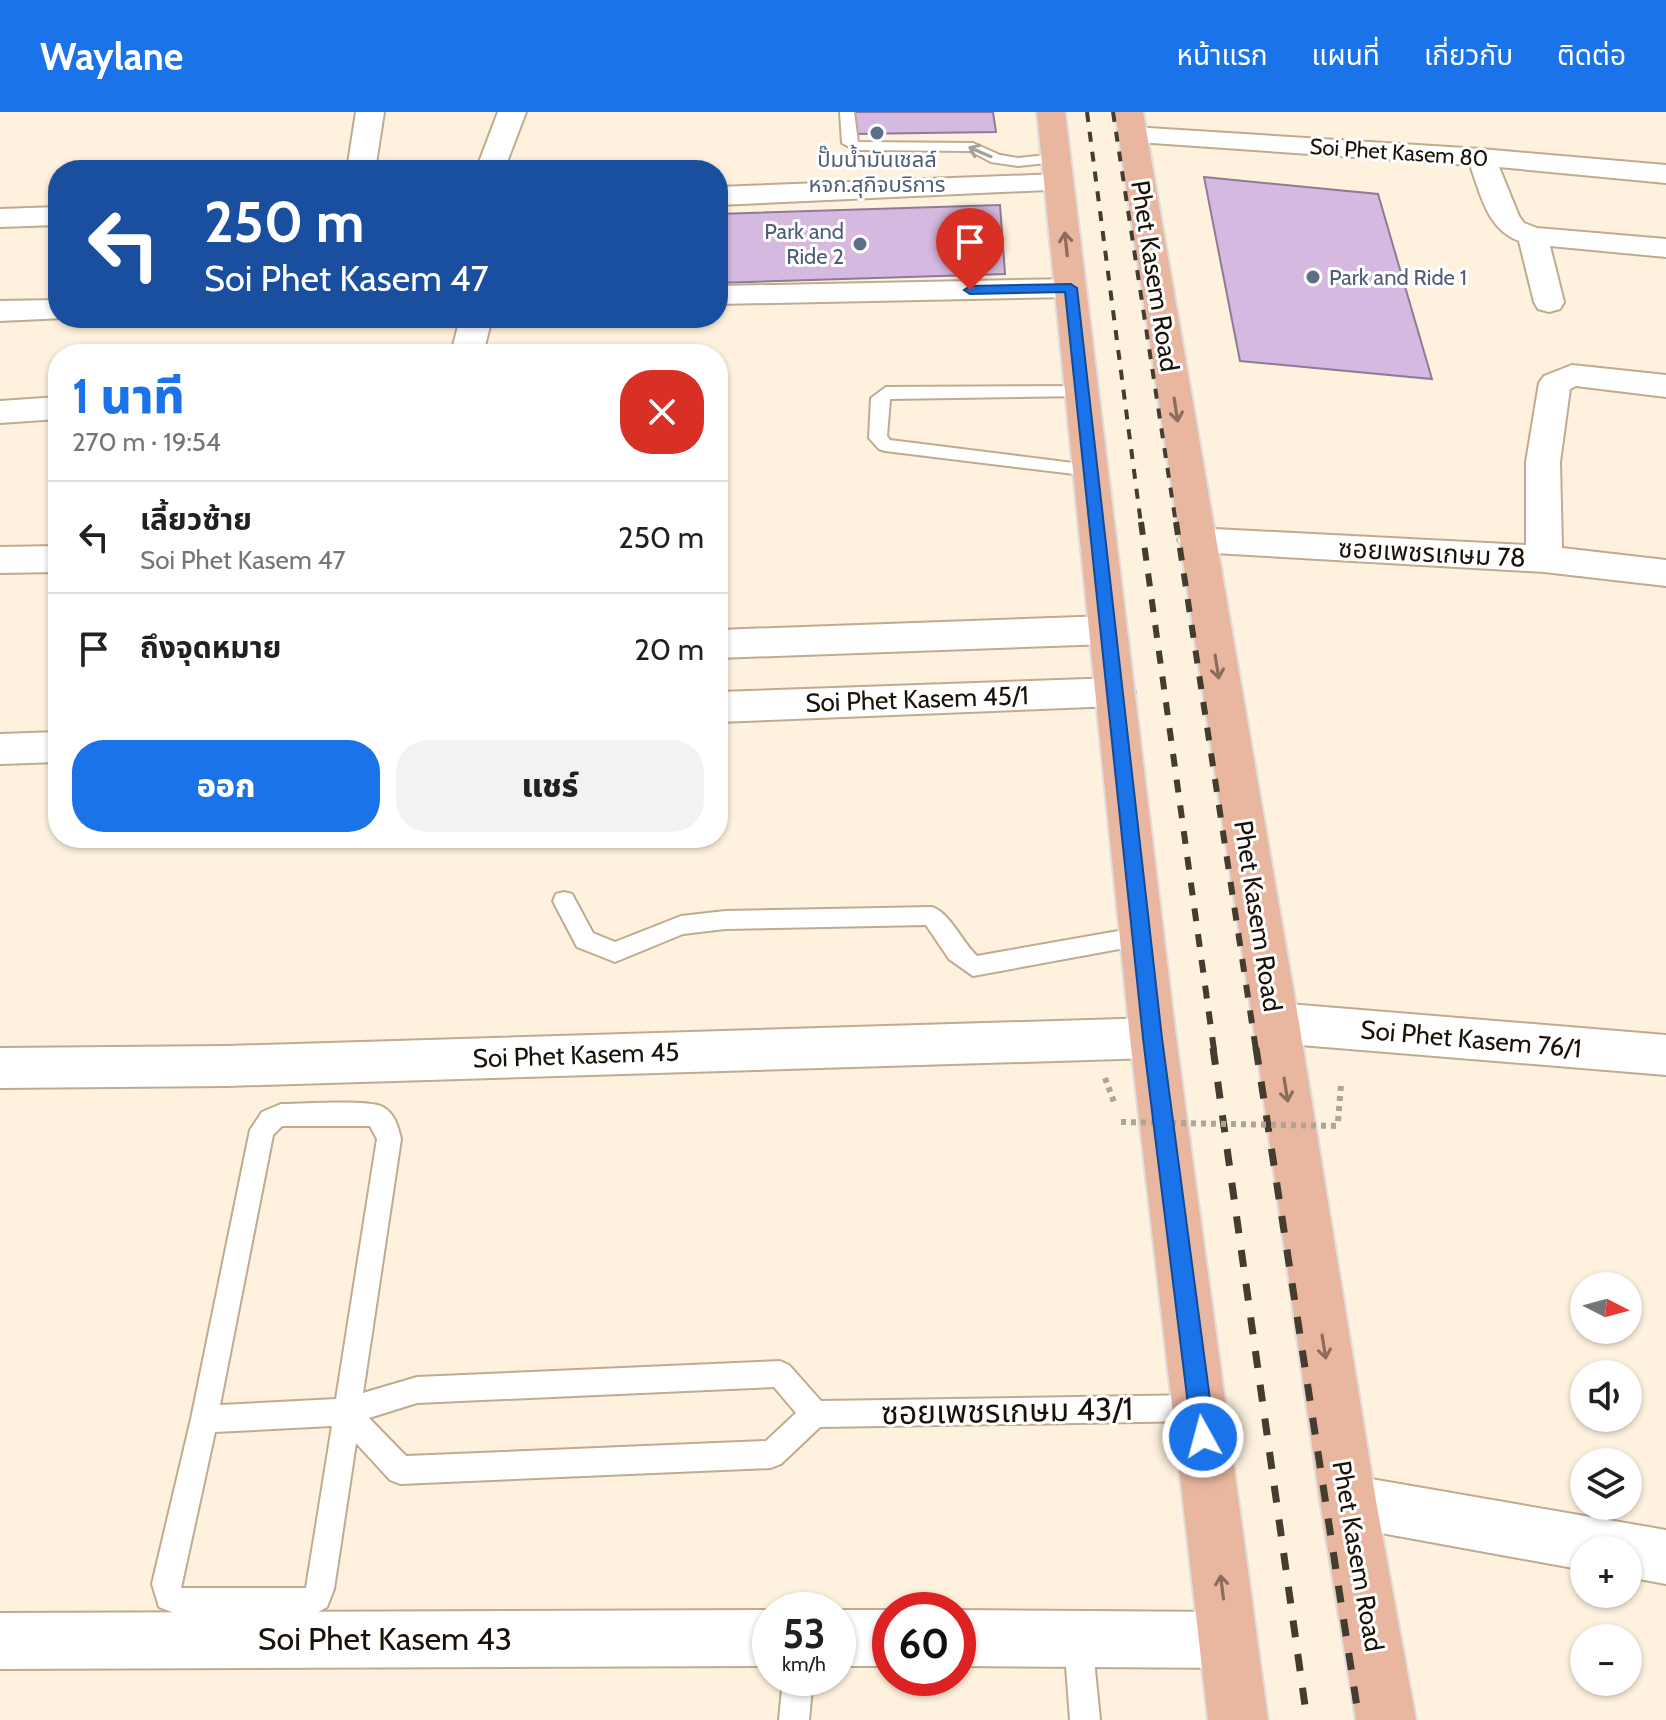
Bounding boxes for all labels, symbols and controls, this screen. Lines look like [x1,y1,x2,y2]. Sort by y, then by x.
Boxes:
text: Waylane [40,33,183,80]
text: หน้าแรก [1177,38,1268,72]
text: แผนที่ [1312,38,1380,72]
text: เกี่ยวกับ [1424,38,1513,72]
text: ติดต่อ [1557,38,1626,72]
marker: ปั๊มน้ำมันเชลล์ หจก.สุกิจบริการ [868,124,886,142]
street label: Soi Phet Kasem 80 [1309,133,1489,172]
place label: ปั๊มน้ำมันเชลล์ หจก.สุกิจบริการ [809,144,945,198]
one-way arrow [969,144,993,158]
street label: Phet Kasem Road [1124,178,1186,374]
text: 250 m [204,188,365,256]
icon: left [72,192,176,296]
pin [936,208,1004,290]
place label: Park and Ride 2 [764,218,844,270]
icon: arrive [948,220,992,264]
one-way arrow [1058,231,1073,258]
marker: Park and Ride 2 [851,235,869,253]
text: Soi Phet Kasem 47 [204,256,489,300]
place label: Park and Ride 1 [1329,264,1467,291]
marker: Park and Ride 1 [1304,268,1322,286]
text: 1 นาที [72,367,185,425]
button: close [620,370,704,454]
one-way arrow [1169,397,1184,422]
text: 270 m · 19:54 [72,426,221,458]
text: เลี้ยวซ้าย [140,501,252,538]
icon: left [72,515,116,559]
text: 250 m [618,519,704,556]
street label: ซอยเพชรเกษม 78 [1337,532,1527,574]
text: Soi Phet Kasem 47 [140,544,346,576]
icon: arrive [72,627,116,671]
text: ถึงจุดหมาย [140,629,281,666]
text: 20 m [634,631,704,668]
one-way arrow [1211,654,1226,679]
street label: Soi Phet Kasem 45/1 [805,679,1029,719]
button: ออก [72,740,380,832]
button: แชร์ [396,740,704,832]
street label: Phet Kasem Road [1227,818,1289,1014]
street label: Soi Phet Kasem 76/1 [1359,1013,1583,1065]
street label: Soi Phet Kasem 45 [472,1035,680,1075]
one-way arrow [1279,1076,1294,1102]
north arrow [1570,1272,1642,1344]
map controls [1570,1272,1642,1696]
one-way arrow [1318,1333,1333,1359]
button: sound [1570,1360,1642,1432]
street label: ซอยเพชรเกษม 43/1 [881,1389,1133,1432]
position arrow [1161,1395,1245,1479]
button: layers [1570,1448,1642,1520]
street label: Phet Kasem Road [1325,1458,1391,1654]
button: + [1570,1536,1642,1608]
one-way arrow [1214,1575,1229,1600]
speed limit sign: 60 [872,1592,976,1696]
text: 53 [782,1609,826,1658]
street label: Soi Phet Kasem 43 [258,1619,512,1658]
button: − [1570,1624,1642,1696]
text: km/h [782,1652,826,1676]

